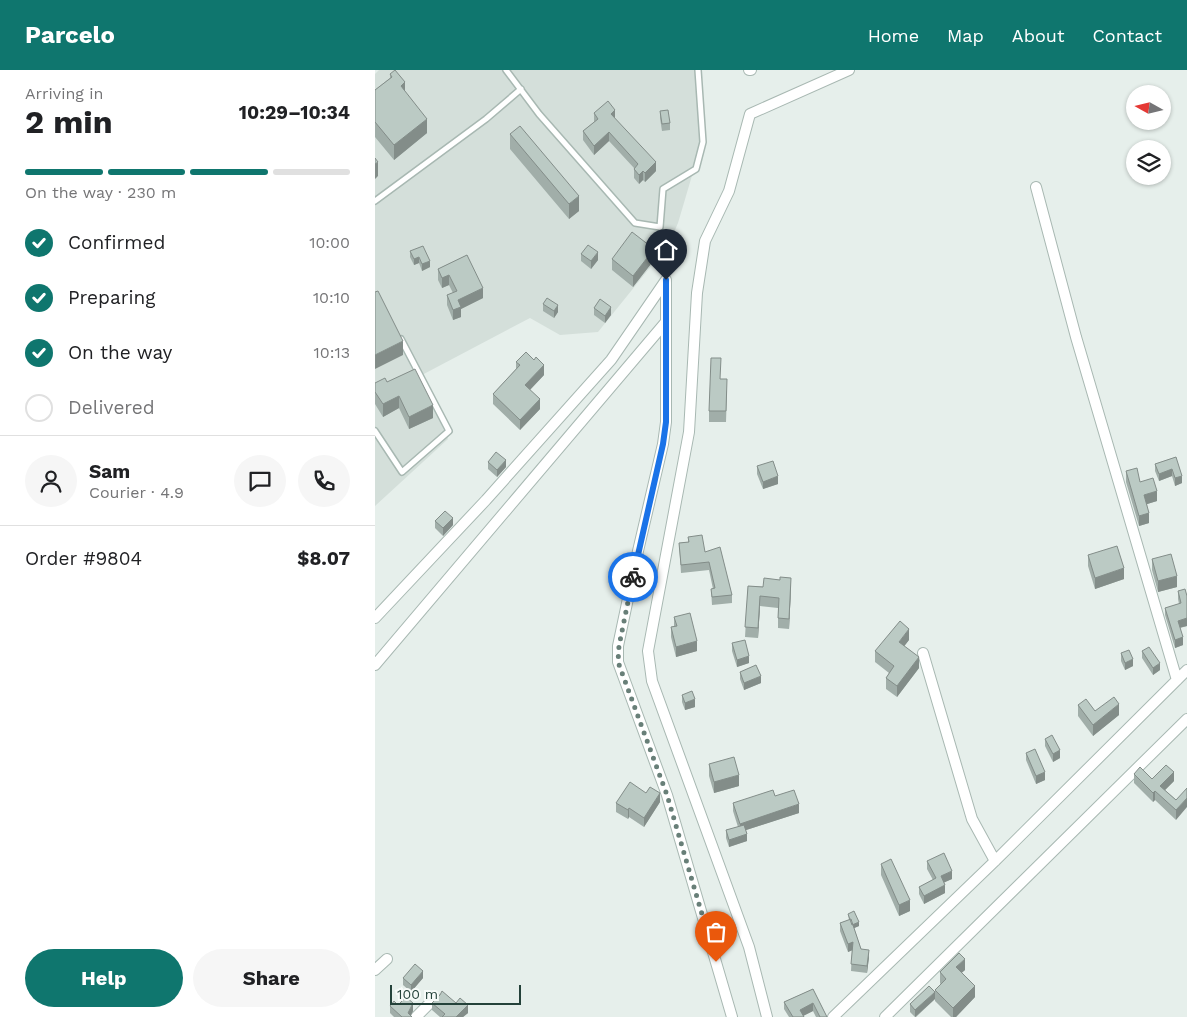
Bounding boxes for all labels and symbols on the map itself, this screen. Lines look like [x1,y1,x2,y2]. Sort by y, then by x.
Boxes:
north arrow [1126,85,1171,130]
pin [645,229,687,280]
courier [608,552,658,602]
pin [695,911,737,962]
scale bar [390,982,521,1005]

